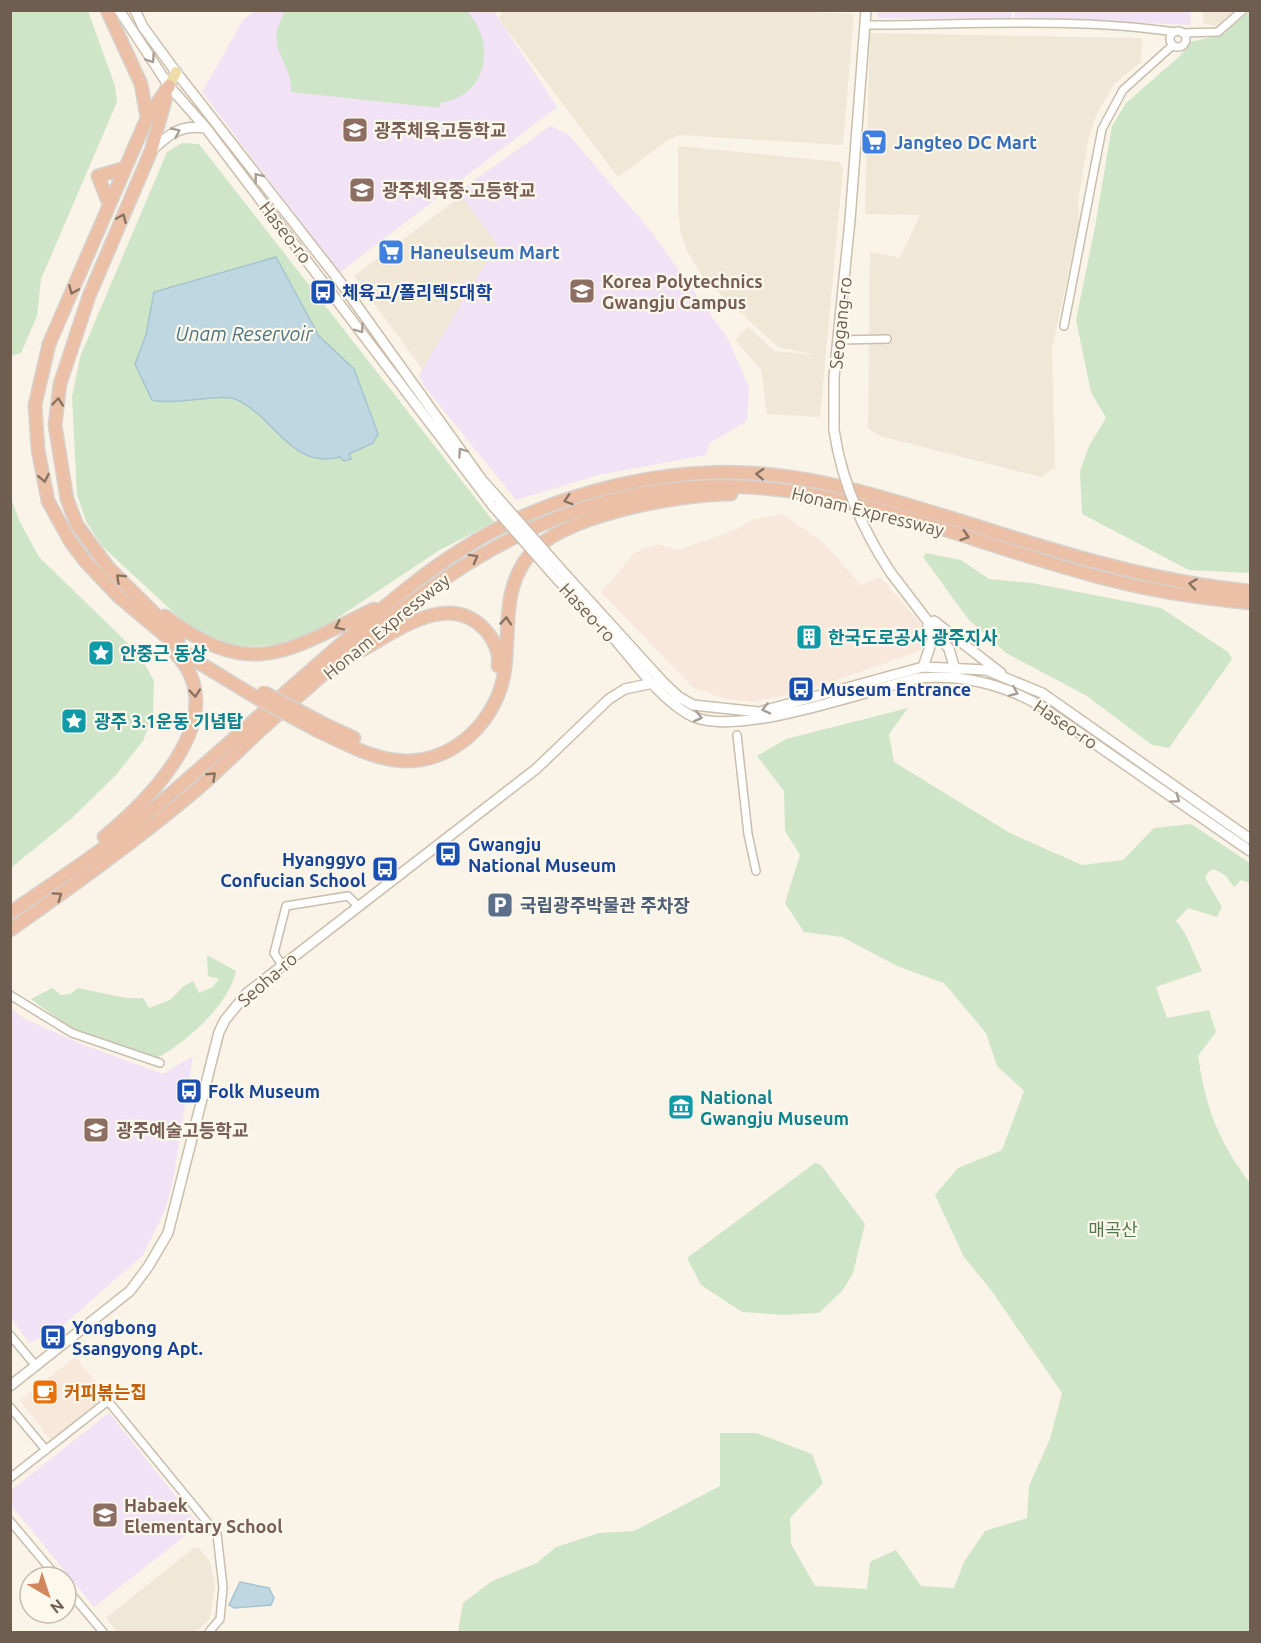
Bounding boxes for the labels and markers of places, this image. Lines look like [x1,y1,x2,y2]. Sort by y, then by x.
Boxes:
school or university icon: 광주체육고등학교 [340,115,370,145]
place label: 광주체육고등학교 [374,120,506,140]
supermarket icon: Jangteo DC Mart [859,127,889,157]
place label: Jangteo DC Mart [894,132,1037,152]
school or university icon: 광주체육중·고등학교 [347,175,377,205]
place label: 광주체육중·고등학교 [382,180,535,200]
supermarket icon: Haneulseum Mart [376,237,406,267]
place label: Haneulseum Mart [410,242,560,262]
place label: Korea Polytechnics Gwangju Campus [602,271,763,312]
school or university icon: Korea Polytechnics Gwangju Campus [567,276,597,306]
bus stop icon: 체육고/폴리텍5대학 [308,277,338,307]
place label: 체육고/폴리텍5대학 [342,282,493,302]
building icon: 한국도로공사 광주지사 [794,622,824,652]
place label: 한국도로공사 광주지사 [828,627,998,647]
place icon: 안중근 동상 [86,638,116,668]
place label: 안중근 동상 [120,643,208,663]
bus stop icon: Museum Entrance [786,674,816,704]
place label: Museum Entrance [820,679,971,699]
place icon: 광주 3.1운동 기념탑 [59,706,89,736]
place label: 광주 3.1운동 기념탑 [94,711,244,731]
place label: Gwangju National Museum [468,834,616,875]
bus stop icon: Gwangju National Museum [433,839,463,869]
place label: Hyanggyo Confucian School [220,849,367,890]
bus stop icon: Hyanggyo Confucian School [370,854,400,884]
parking icon: 국립광주박물관 주차장 [485,890,515,920]
place label: 국립광주박물관 주차장 [520,895,690,915]
bus stop icon: Folk Museum [174,1076,204,1106]
place label: Folk Museum [208,1081,320,1101]
place label: National Gwangju Museum [700,1087,849,1128]
museum icon: National Gwangju Museum [666,1092,696,1122]
school or university icon: 광주예술고등학교 [81,1115,111,1145]
place label: 광주예술고등학교 [116,1120,248,1140]
place label: Yongbong Ssangyong Apt. [72,1317,203,1358]
bus stop icon: Yongbong Ssangyong Apt. [38,1322,68,1352]
cafe icon: 커피볶는집 [30,1377,60,1407]
place label: 커피볶는집 [64,1382,147,1402]
place label: Habaek Elementary School [124,1495,283,1536]
school or university icon: Habaek Elementary School [90,1500,120,1530]

